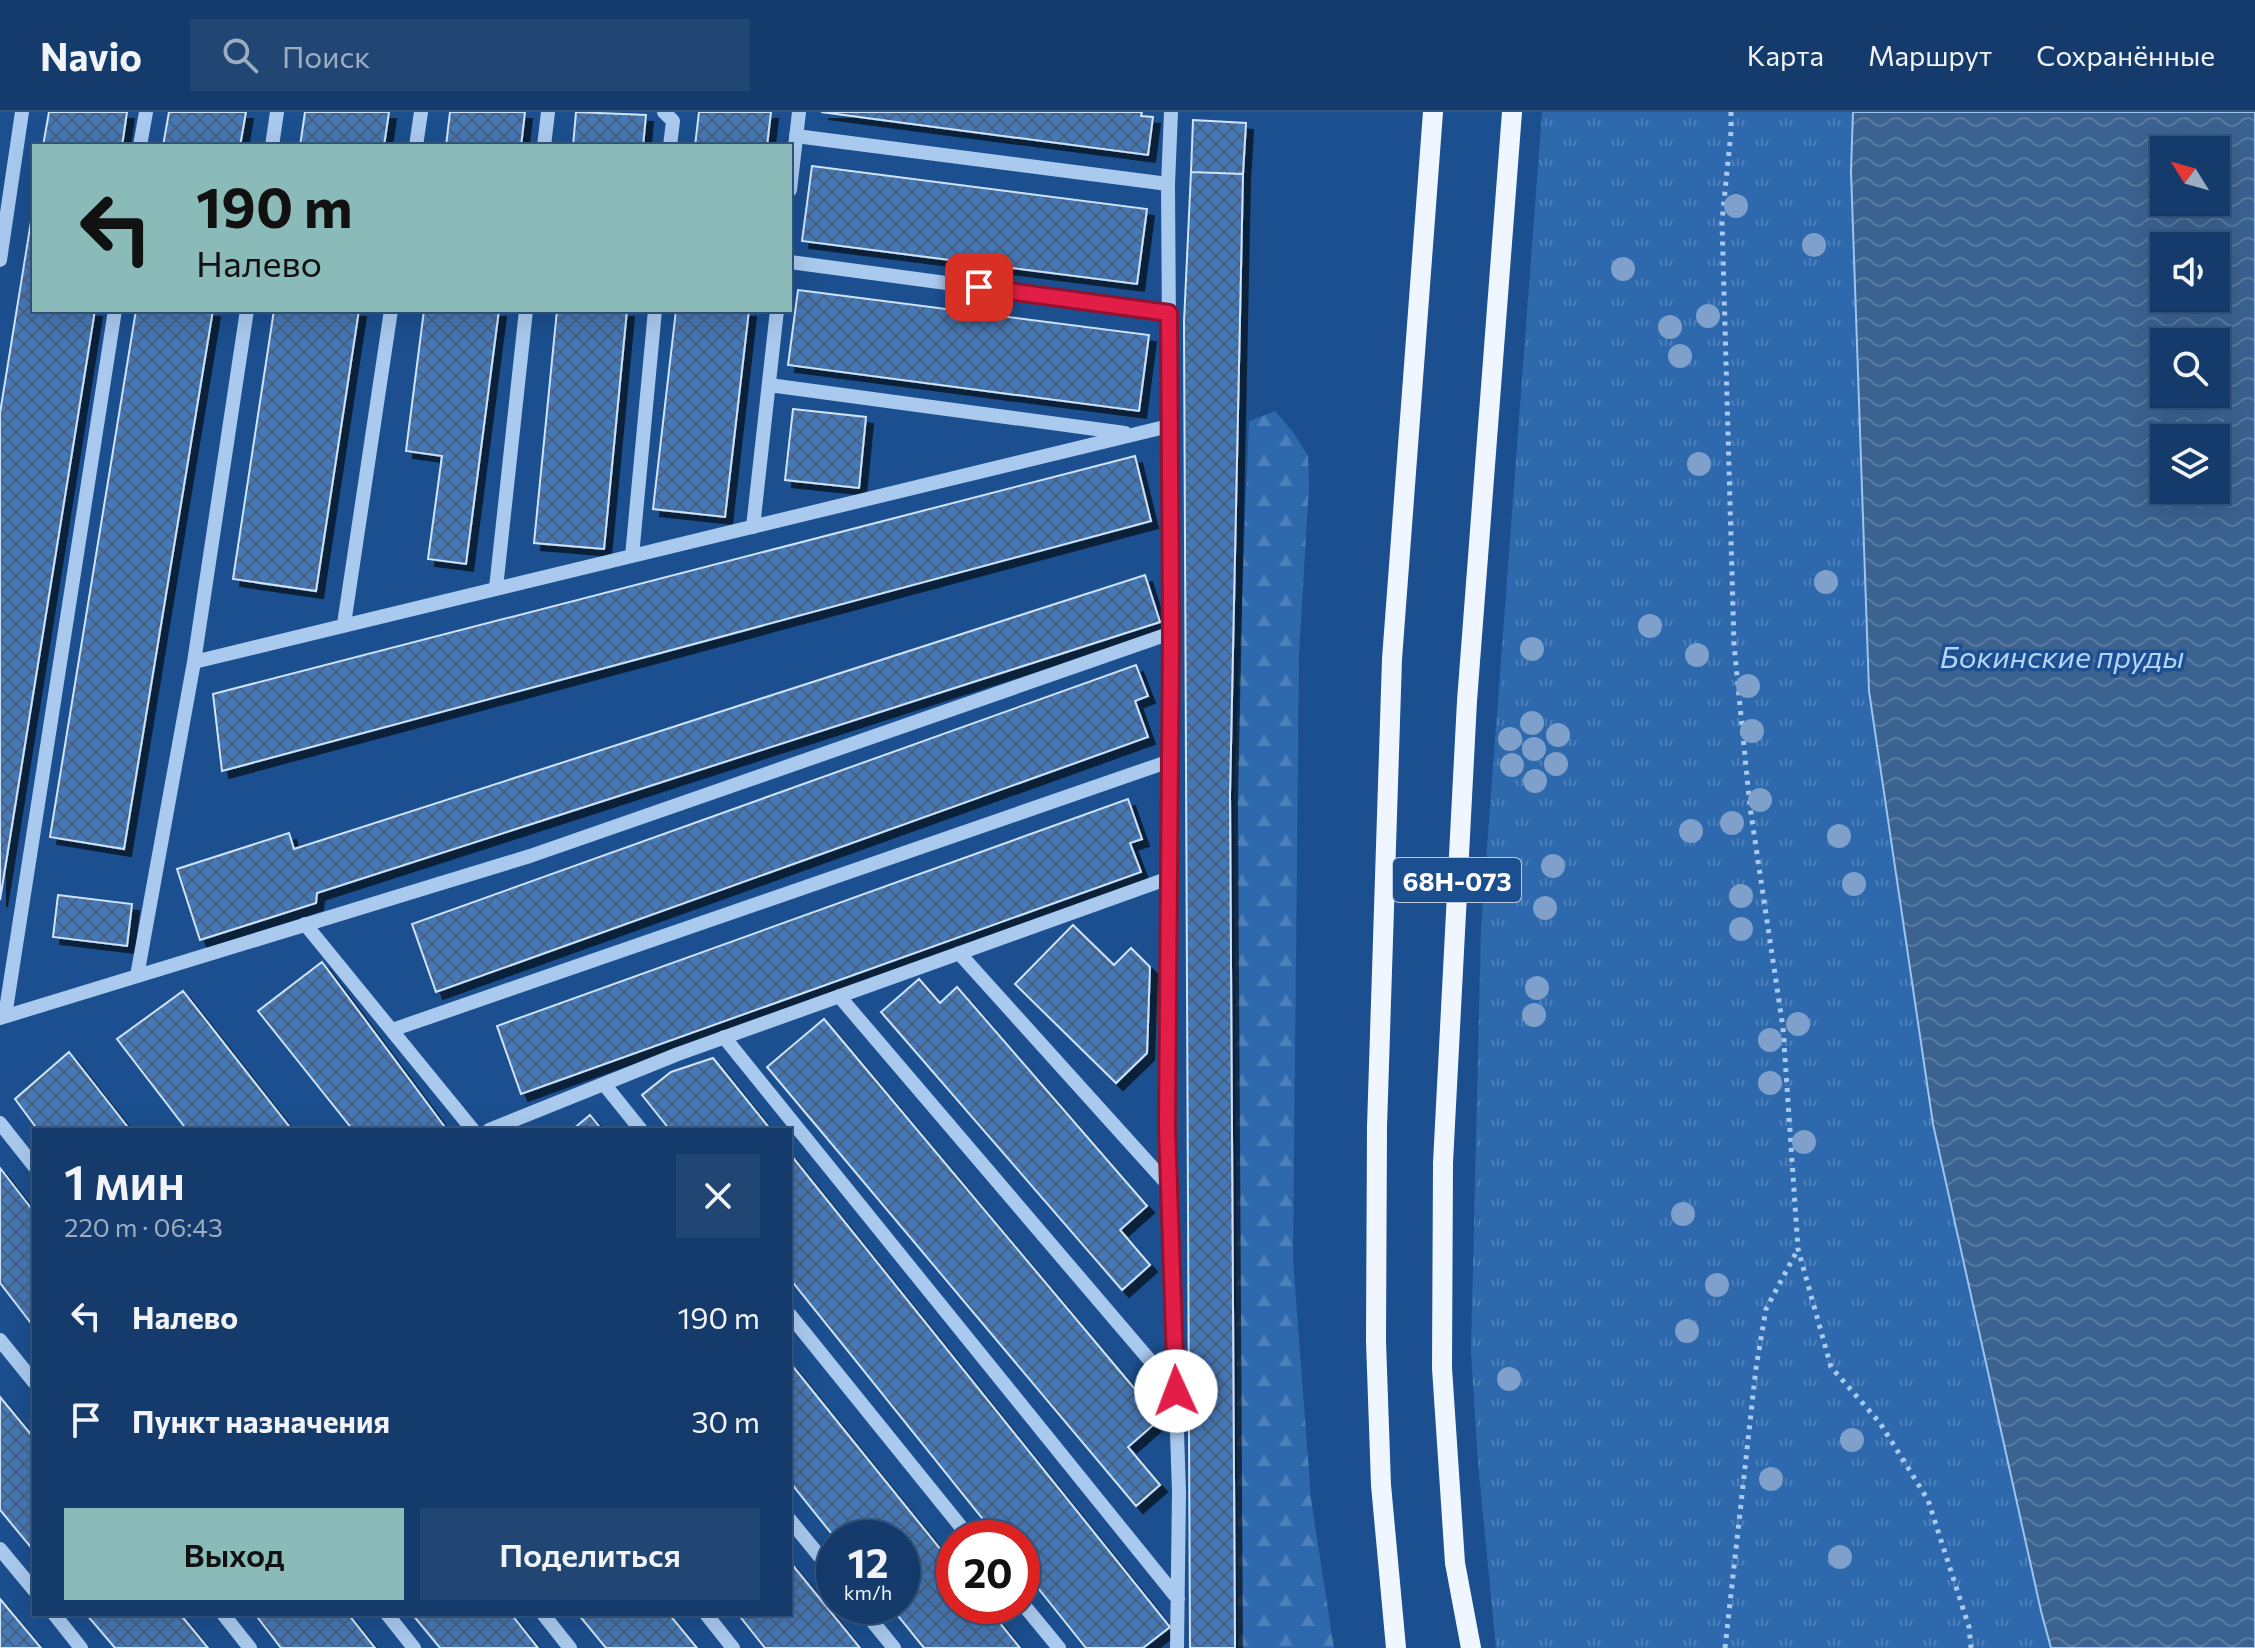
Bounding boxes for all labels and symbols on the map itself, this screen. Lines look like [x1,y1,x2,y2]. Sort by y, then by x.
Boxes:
north arrow [2150,136,2230,216]
pin [945,253,1013,321]
water label: Бокинские пруды [1940,637,2184,674]
road number: 68Н-073 [1393,858,1521,902]
position arrow [1134,1349,1218,1433]
speed limit sign: 20 [936,1520,1040,1624]

